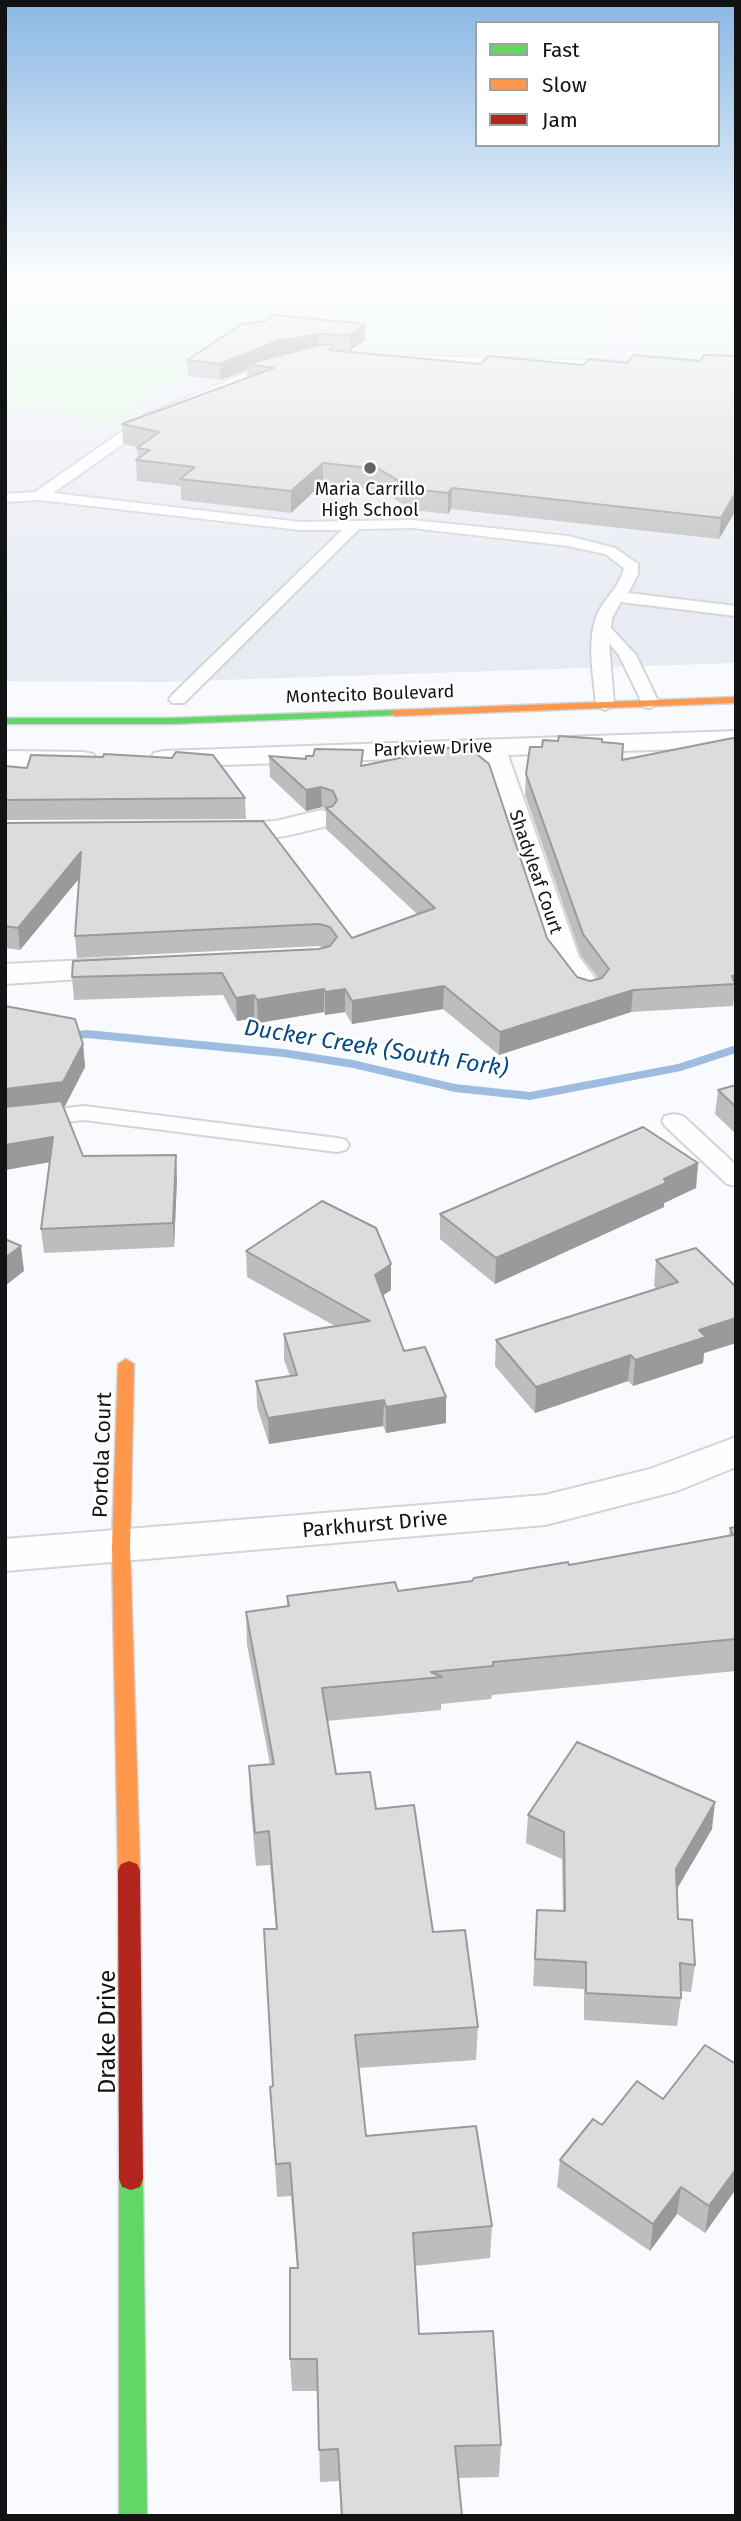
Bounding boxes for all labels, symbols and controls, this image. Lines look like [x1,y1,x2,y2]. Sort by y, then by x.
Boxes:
legend [475,21,720,147]
text: Fast [542,37,580,63]
text: Slow [542,72,587,98]
text: Jam [542,107,578,133]
marker: Maria Carrillo High School [362,460,378,476]
place label: Maria Carrillo High School [315,479,425,522]
street label: Montecito Boulevard [285,681,455,709]
street label: Parkview Drive [373,736,493,762]
street label: Shadyleaf Court [504,807,566,937]
water label: Ducker Creek (South Fork) [242,1015,510,1083]
street label: Portola Court [88,1392,118,1518]
street label: Parkhurst Drive [301,1506,449,1544]
street label: Drake Drive [94,1970,122,2094]

